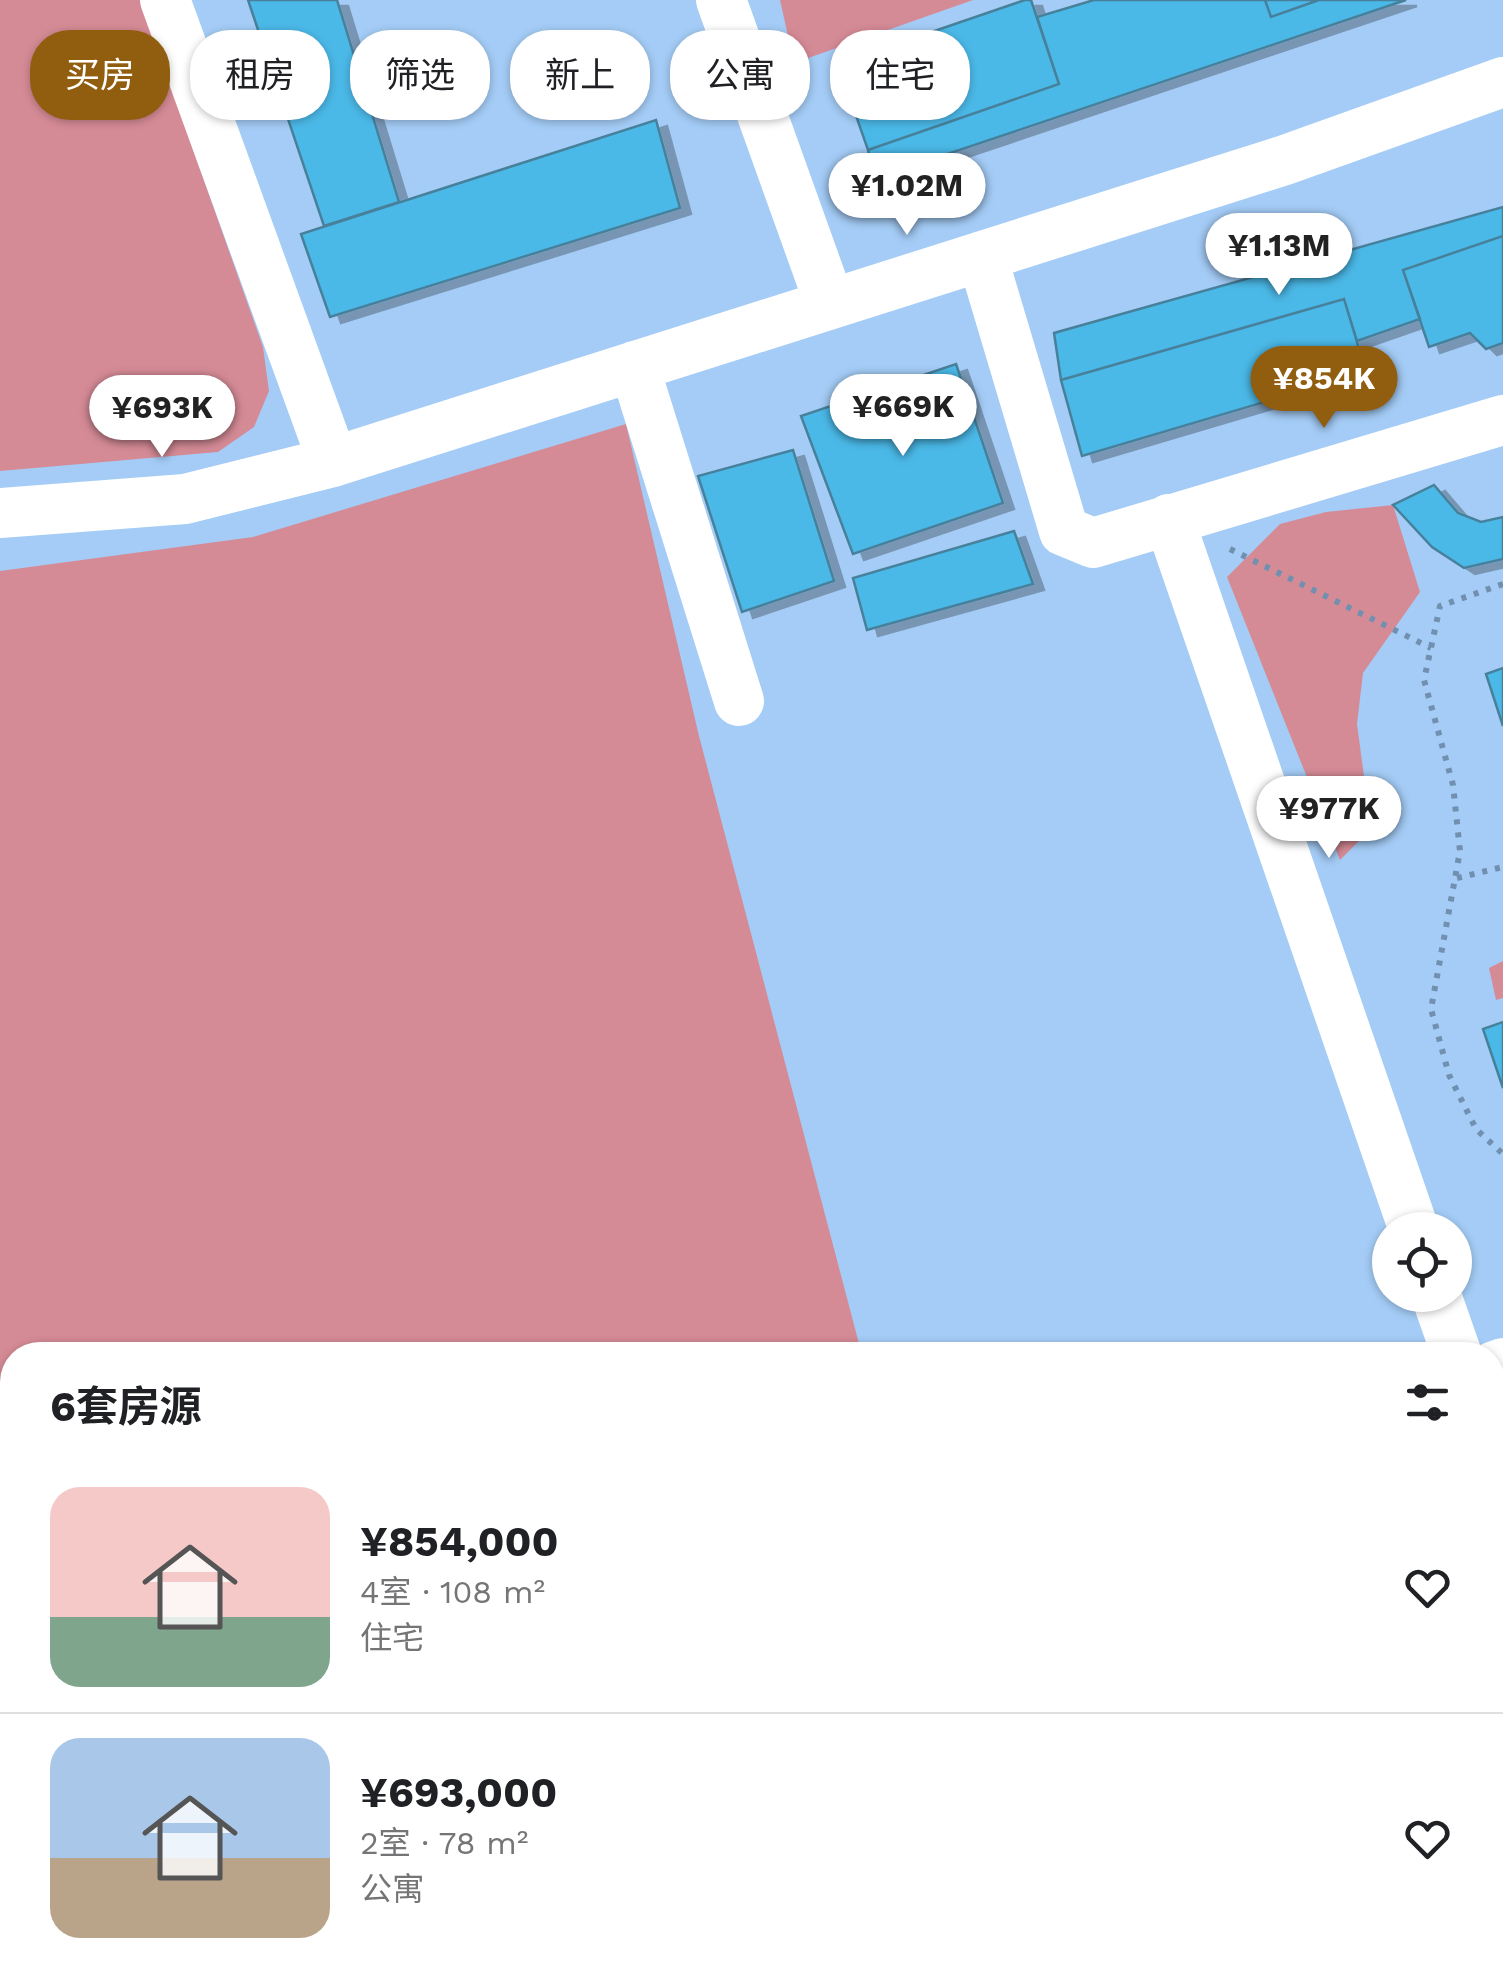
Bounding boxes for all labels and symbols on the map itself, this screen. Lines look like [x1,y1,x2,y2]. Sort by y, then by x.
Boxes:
pin: ¥1.02M [826,153,988,238]
pin: ¥1.13M [1198,213,1360,298]
pin: ¥854K [1254,346,1394,431]
pin: ¥669K [833,374,973,459]
pin: ¥693K [92,375,232,460]
pin: ¥977K [1259,776,1399,861]

